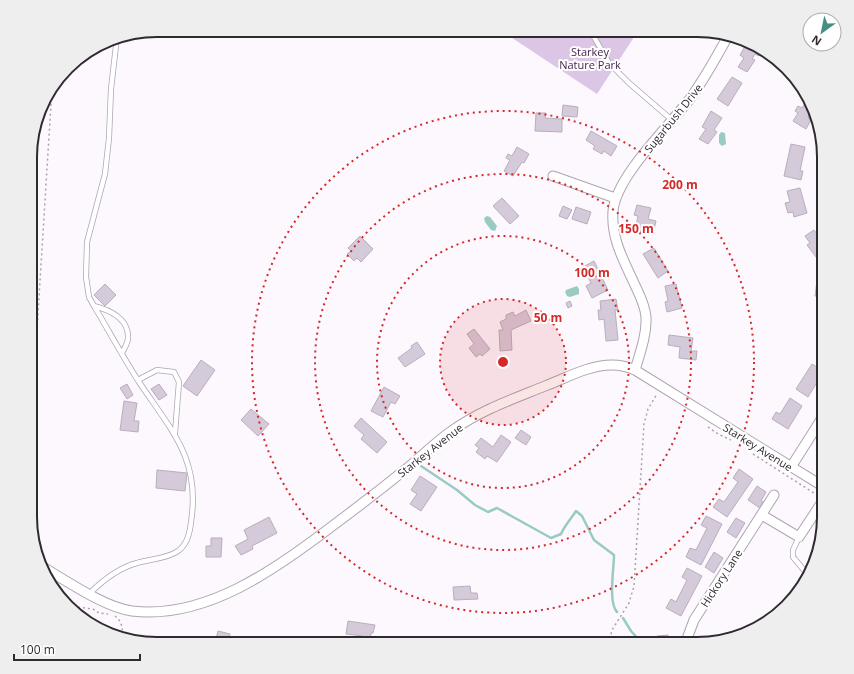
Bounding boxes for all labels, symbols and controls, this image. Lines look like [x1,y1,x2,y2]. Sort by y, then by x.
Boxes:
north arrow [802,12,842,52]
text: N [808,32,824,50]
park label: Starkey Nature Park [559,44,621,72]
street label: Sugarbush Drive [641,80,705,156]
text: 200 m [662,176,698,193]
text: 150 m [618,220,654,237]
text: 100 m [574,264,610,281]
text: 50 m [534,309,562,326]
centre of rings [496,355,510,369]
street label: Starkey Avenue [394,420,466,480]
street label: Starkey Avenue [720,420,796,474]
street label: Hickory Lane [697,546,745,610]
scale bar [14,636,140,662]
text: 100 m [20,641,55,658]

